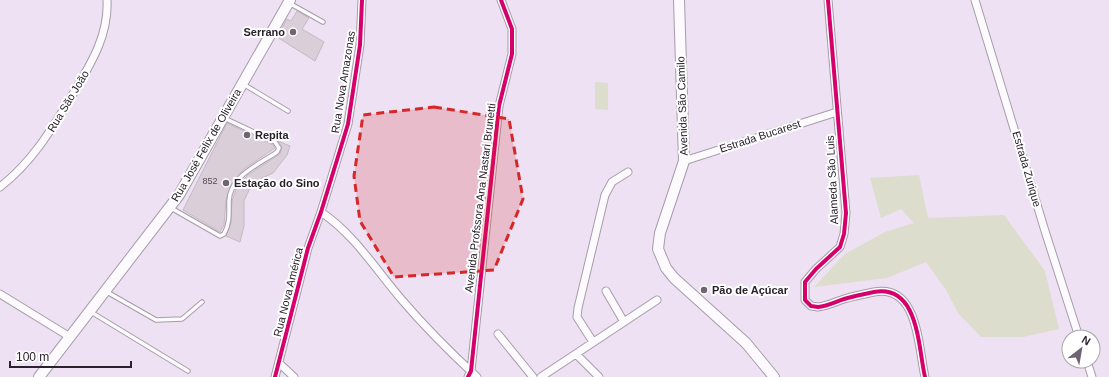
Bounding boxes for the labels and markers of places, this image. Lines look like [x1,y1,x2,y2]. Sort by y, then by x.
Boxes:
place label: Serrano [243,26,285,38]
marker: Serrano [288,27,298,37]
place label: Repita [255,129,290,141]
marker: Repita [242,130,252,140]
place label: Estação do Sino [234,177,320,189]
marker: Estação do Sino [221,178,231,188]
place label: Pão de Açúcar [712,284,789,296]
marker: Pão de Açúcar [699,285,709,295]

